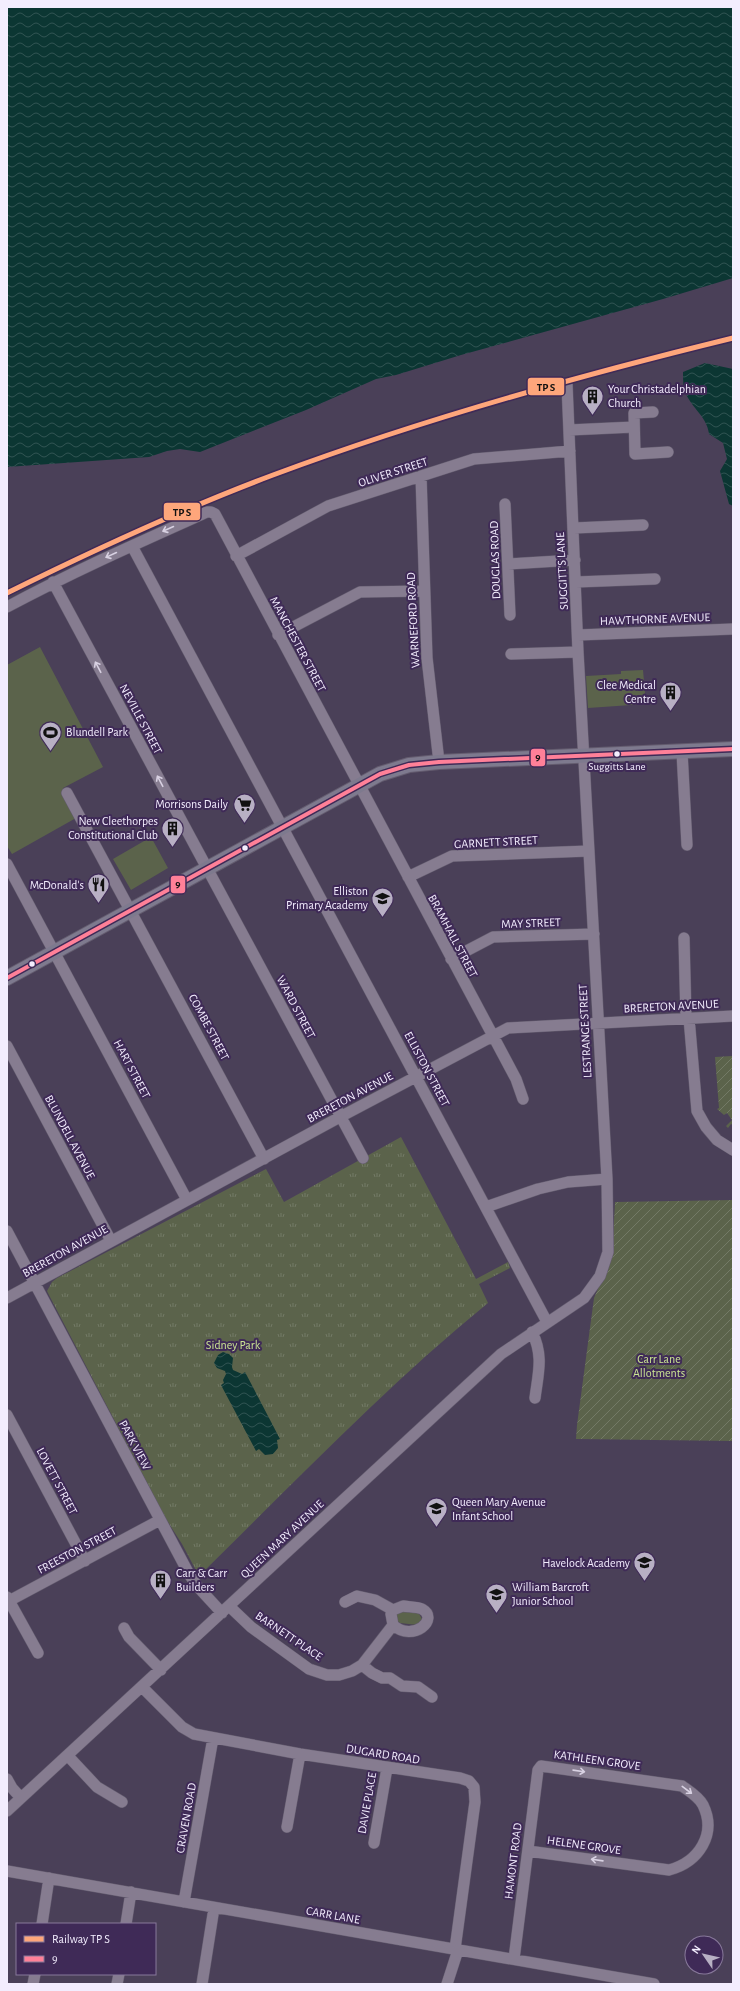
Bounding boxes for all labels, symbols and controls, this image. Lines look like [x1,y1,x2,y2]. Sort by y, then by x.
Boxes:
line badge: TP S [527,377,565,396]
text: TP S [537,382,556,393]
building icon: Your Christadelphian Church [579,383,605,416]
place label: Your Christadelphian Church [608,383,706,409]
street label: OLIVER STREET [357,455,429,489]
line badge: TP S [163,502,201,521]
text: TP S [173,507,192,518]
street label: DOUGLAS ROAD [488,520,502,599]
one-way arrow [162,526,174,534]
street label: SUGGITT'S LANE [554,532,570,610]
one-way arrow [106,552,118,559]
street label: WARNEFORD ROAD [404,572,422,668]
street label: MANCHESTER STREET [268,594,328,694]
street label: HAWTHORNE AVENUE [600,611,711,627]
one-way arrow [94,661,102,673]
place label: Clee Medical Centre [597,679,656,705]
building icon: Clee Medical Centre [658,679,684,712]
street label: NEVILLE STREET [118,682,164,756]
sports icon: Blundell Park [38,719,64,752]
place label: Blundell Park [66,726,128,738]
line badge: 9 [530,748,546,767]
marker: Suggitts Lane [612,749,622,759]
text: 9 [535,752,541,763]
place label: Suggitts Lane [588,761,646,772]
one-way arrow [155,775,163,787]
supermarket icon: Morrisons Daily [231,791,257,824]
place label: Morrisons Daily [155,798,228,811]
place label: New Cleethorpes Constitutional Club [68,815,158,841]
building icon: New Cleethorpes Constitutional Club [160,815,186,848]
street label: GARNETT STREET [454,834,538,850]
unlabelled marker [240,843,250,853]
restaurant icon: McDonald's [86,872,112,905]
line badge: 9 [170,875,186,894]
place label: McDonald's [30,879,84,891]
text: 9 [175,879,181,890]
place label: Elliston Primary Academy [286,885,368,912]
school or university icon: Elliston Primary Academy [370,885,396,918]
street label: BRAMHALL STREET [426,893,480,980]
street label: MAY STREET [501,916,561,930]
unlabelled marker [27,959,37,969]
street label: WARD STREET [274,974,318,1040]
street label: LESTRANGE STREET [577,984,593,1078]
street label: COMBE STREET [187,992,231,1062]
street label: BRERETON AVENUE [623,998,719,1014]
street label: ELLISTON STREET [402,1029,452,1109]
street label: HART STREET [112,1038,153,1100]
street label: BRERETON AVENUE [305,1069,395,1125]
street label: BLUNDELL AVENUE [43,1093,97,1181]
street label: BRERETON AVENUE [20,1223,110,1279]
park label: Sidney Park [206,1339,261,1352]
park label: Carr Lane Allotments [633,1353,685,1379]
street label: PARK VIEW [117,1418,153,1472]
street label: LOVETT STREET [34,1446,80,1516]
school or university icon: Queen Mary Avenue Infant School [424,1496,450,1529]
place label: Queen Mary Avenue Infant School [452,1496,546,1522]
street label: QUEEN MARY AVENUE [238,1497,327,1581]
street label: FREESTON STREET [36,1524,119,1576]
school or university icon: Havelock Academy [632,1550,658,1583]
place label: Havelock Academy [542,1557,630,1570]
building icon: Carr & Carr Builders [147,1567,173,1600]
place label: Carr & Carr Builders [176,1567,227,1593]
school or university icon: William Barcroft Junior School [483,1581,509,1614]
place label: William Barcroft Junior School [512,1581,589,1607]
street label: BARNETT PLACE [253,1609,325,1663]
street label: DUGARD ROAD [345,1742,421,1766]
street label: KATHLEEN GROVE [553,1748,641,1772]
one-way arrow [572,1767,585,1775]
street label: DAVIE PLACE [356,1771,378,1835]
street label: CRAVEN ROAD [174,1782,198,1854]
one-way arrow [681,1786,692,1794]
street label: HAMONT ROAD [502,1822,524,1900]
street label: HELENE GROVE [546,1834,622,1856]
one-way arrow [591,1856,604,1864]
street label: CARR LANE [305,1904,361,1926]
legend [16,1923,156,1975]
text: Railway TP S [52,1933,110,1946]
north arrow [684,1935,724,1975]
text: N [689,1943,703,1956]
text: 9 [52,1953,58,1965]

